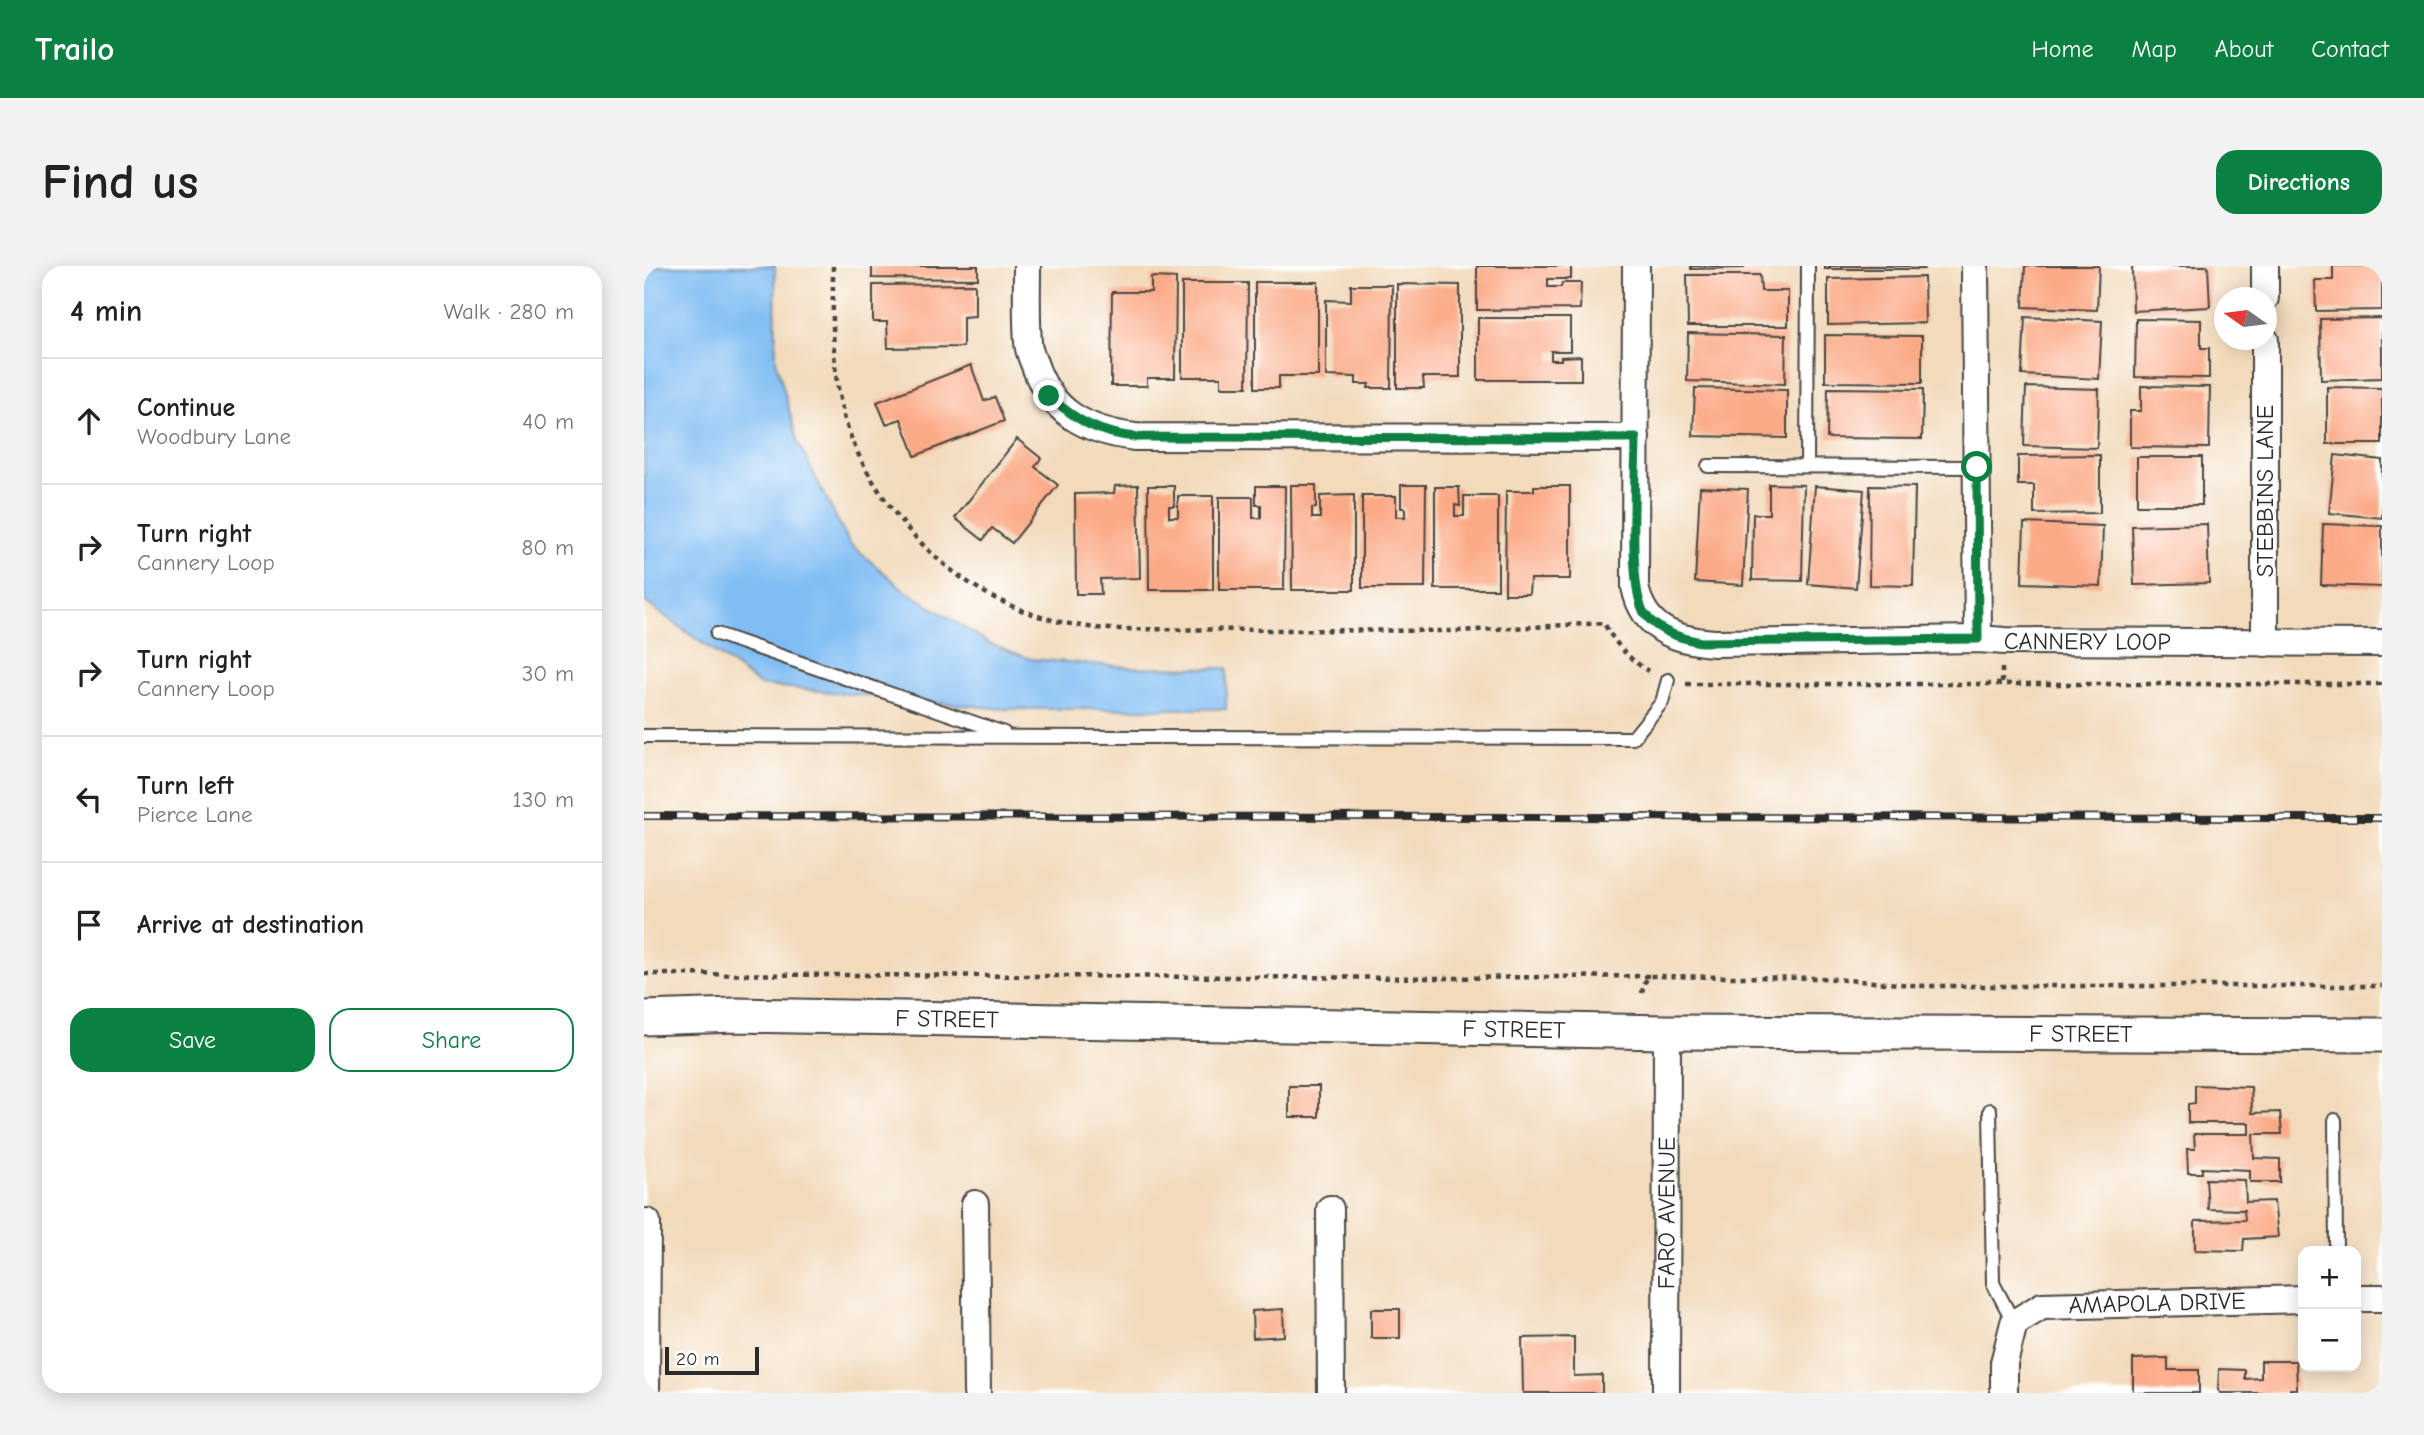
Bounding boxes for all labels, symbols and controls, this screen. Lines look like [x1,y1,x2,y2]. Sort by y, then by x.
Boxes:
text: Trailo [35,30,114,68]
text: Home [2032,35,2093,63]
text: Map [2131,35,2177,63]
text: About [2215,35,2273,63]
text: Contact [2311,35,2389,63]
button: Directions [2216,150,2382,214]
text: Find us [42,154,198,210]
north arrow [2214,287,2277,350]
text: 4 min [70,294,142,329]
text: Walk · 280 m [444,298,574,325]
route end [1033,380,1064,411]
text: Continue [137,393,235,423]
icon: ahead [70,402,108,440]
street label: STEBBINS LANE [2251,405,2279,577]
text: 40 m [522,408,574,435]
text: Woodbury Lane [137,423,291,450]
route start [1961,451,1992,482]
text: Turn right [137,519,251,549]
icon: right [70,528,108,566]
text: 80 m [521,534,574,561]
text: Cannery Loop [137,549,275,576]
street label: CANNERY LOOP [2004,627,2171,656]
text: Turn right [137,645,251,675]
icon: right [70,654,108,692]
text: 30 m [522,660,574,687]
text: Cannery Loop [137,675,275,702]
text: Turn left [137,771,234,801]
icon: left [70,780,108,818]
text: 130 m [513,786,574,813]
text: Pierce Lane [137,801,253,828]
icon: arrive [70,906,108,944]
text: Arrive at destination [137,910,364,940]
street label: F STREET [895,1004,999,1034]
button: Save [70,1008,315,1072]
button: Share [329,1008,574,1072]
street label: F STREET [1462,1014,1566,1044]
street label: F STREET [2029,1020,2133,1048]
street label: FARO AVENUE [1652,1137,1681,1289]
map controls [2298,1246,2361,1372]
button: + [2298,1246,2361,1309]
street label: AMAPOLA DRIVE [2068,1287,2246,1319]
button: − [2298,1309,2361,1372]
scale bar [665,1344,760,1376]
text: 20 m [676,1348,720,1370]

